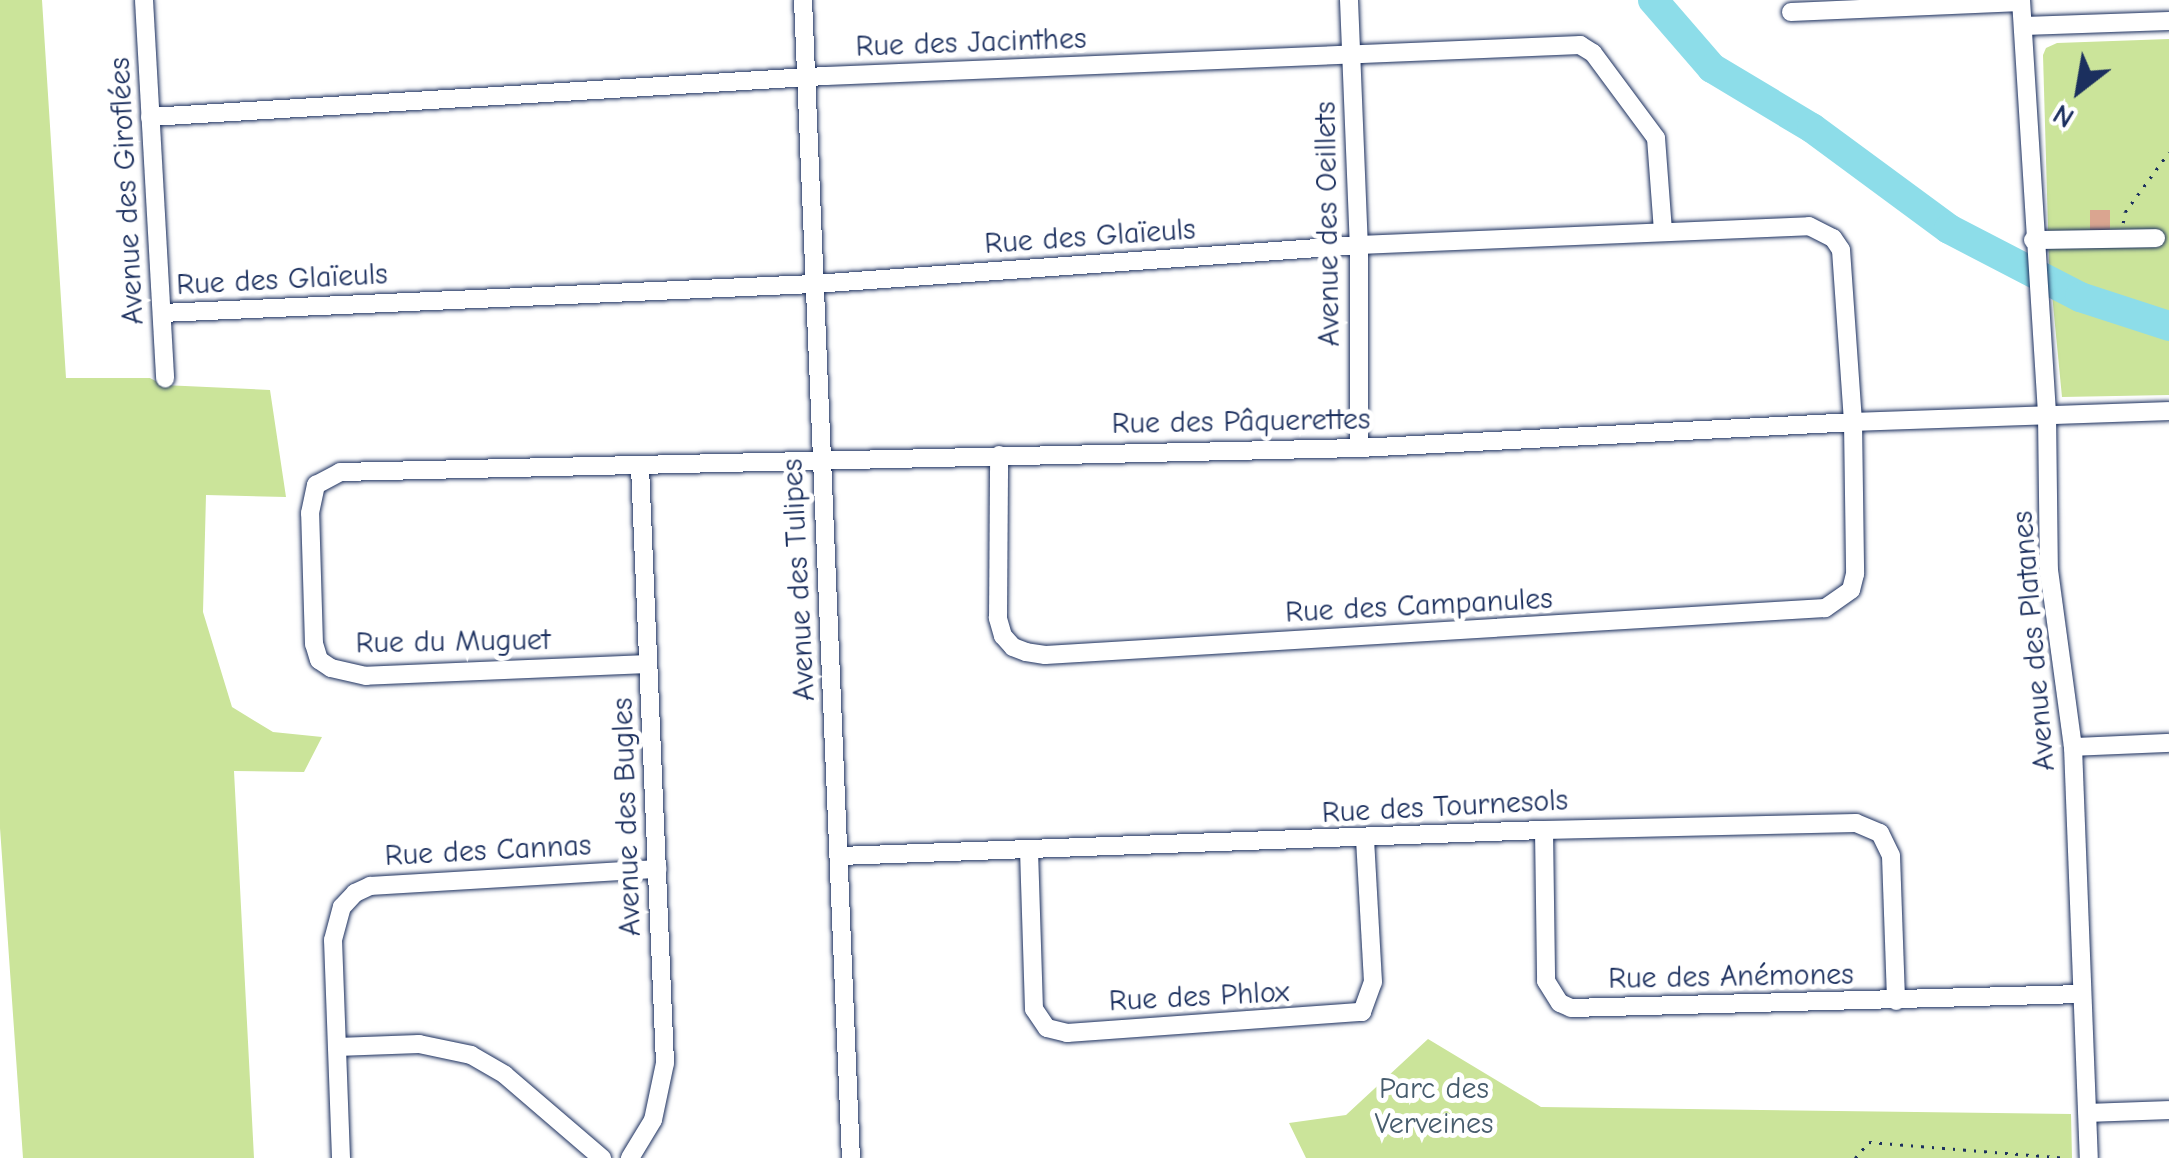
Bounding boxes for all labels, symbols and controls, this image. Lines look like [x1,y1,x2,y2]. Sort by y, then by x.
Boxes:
street label: Rue des Jacinthes [855,21,1087,65]
north arrow [2029,40,2129,140]
street label: Avenue des Giroflées [102,56,152,326]
text: N [2047,97,2080,134]
street label: Avenue des Oeillets [1308,101,1348,347]
street label: Rue des Glaïeuls [983,212,1197,262]
street label: Rue des Glaïeuls [175,256,389,304]
street label: Rue des Pâquerettes [1111,402,1371,442]
street label: Avenue des Tulipes [775,458,823,702]
street label: Avenue des Platanes [2005,509,2063,773]
street label: Rue des Campanules [1284,581,1554,631]
street label: Rue du Muguet [355,622,551,662]
street label: Avenue des Bugles [605,697,649,937]
street label: Rue des Tournesols [1321,783,1569,831]
street label: Rue des Cannas [384,828,592,874]
street label: Rue des Anémones [1608,957,1854,997]
street label: Rue des Phlox [1108,974,1290,1020]
park label: Parc des Verveines [1374,1071,1494,1142]

